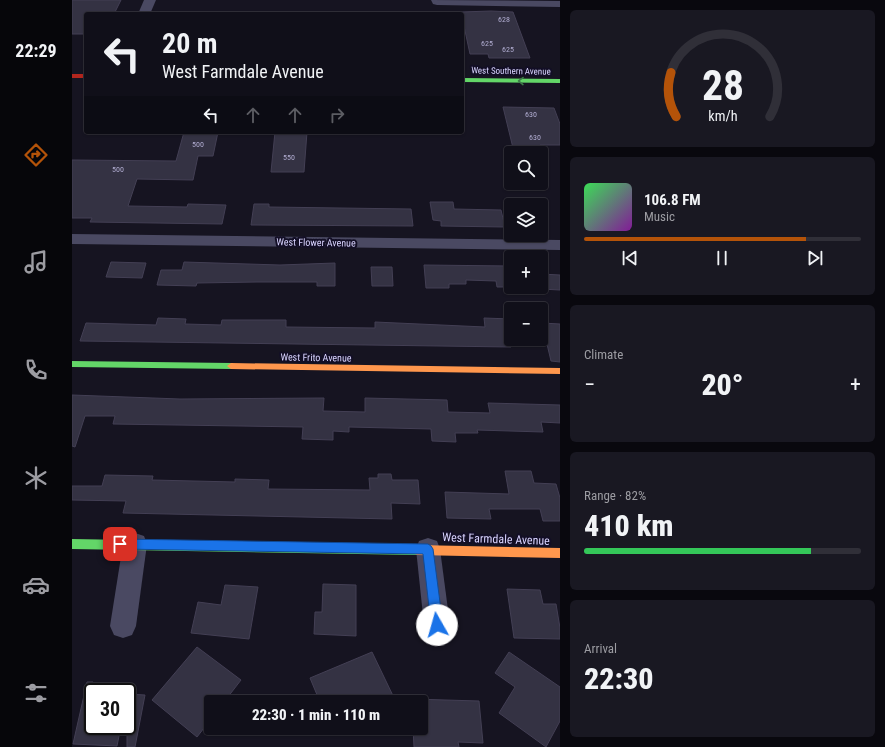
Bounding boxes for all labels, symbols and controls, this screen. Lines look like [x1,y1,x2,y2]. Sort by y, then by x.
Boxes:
house number: 628 [498,15,510,24]
text: 20 m [162,27,218,60]
icon: left [96,28,148,80]
house number: 625 [481,39,493,48]
text: 22:29 [15,40,57,61]
house number: 625 [502,45,514,54]
text: West Farmdale Avenue [162,61,324,82]
text: 28 [701,61,744,110]
street label: West Southern Avenue [471,65,551,77]
one-way arrow [518,77,524,85]
icon: left [200,104,222,126]
icon: ahead [242,104,264,126]
icon: ahead [284,104,306,126]
icon: right [326,104,348,126]
text: km/h [708,107,737,123]
house number: 630 [525,110,537,119]
house number: 630 [529,133,541,142]
house number: 500 [192,140,204,149]
icon: directions [22,141,50,169]
map controls [504,146,548,346]
button: search [504,146,548,190]
house number: 550 [283,153,295,162]
house number: 500 [112,165,124,174]
text: 106.8 FM [644,191,701,209]
button: layers [504,198,548,242]
text: Music [644,209,675,224]
street label: West Flower Avenue [276,236,356,249]
icon: previous [619,247,641,269]
icon: pause [711,247,733,269]
icon: next [804,247,826,269]
icon: music [22,248,50,276]
button: + [504,250,548,294]
button: − [504,302,548,346]
text: Climate [584,347,623,362]
street label: West Frito Avenue [280,351,352,364]
icon: phone [22,356,50,384]
text: 20° [701,367,744,402]
text: − [584,372,595,397]
text: + [850,372,861,397]
icon: climate [22,464,50,492]
text: Range · 82% [584,488,646,503]
text: 410 km [584,508,673,543]
pin [103,527,137,561]
street label: West Farmdale Avenue [442,530,550,548]
icon: arrive [109,533,131,555]
icon: car [22,571,50,599]
position arrow [416,604,458,646]
text: Arrival [584,641,617,656]
text: 22:30 [584,661,653,696]
icon: filters [22,679,50,707]
speed limit sign: 30 [84,683,136,735]
text: 22:30 · 1 min · 110 m [252,706,380,724]

